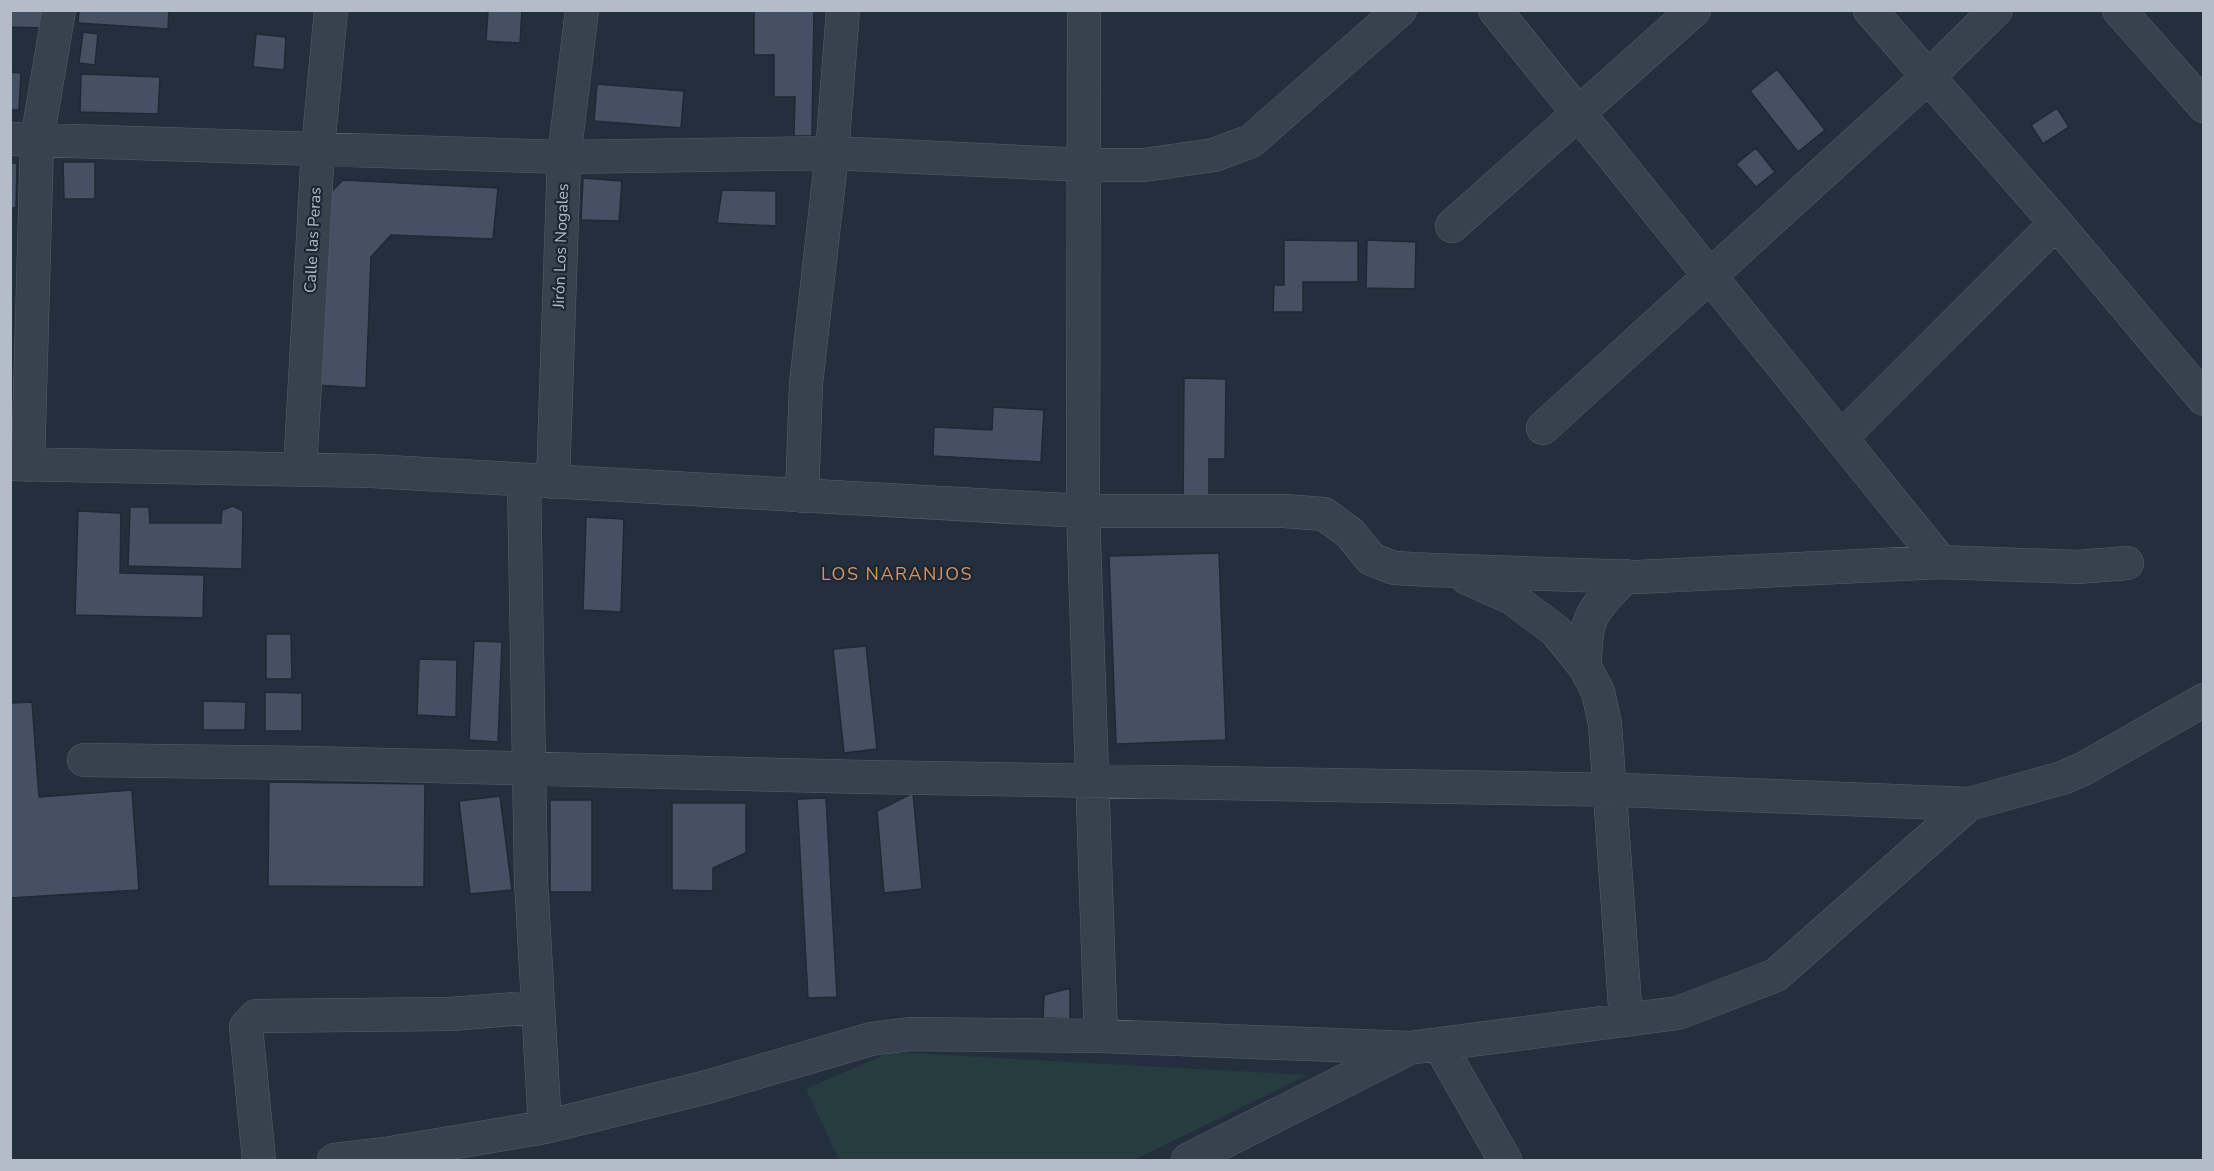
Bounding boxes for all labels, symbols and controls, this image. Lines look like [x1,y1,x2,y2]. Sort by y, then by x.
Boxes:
street label: Jirón Los Nogales [548,183,574,310]
street label: Calle las Peras [299,186,327,294]
district label: LOS NARANJOS [821,562,973,586]

